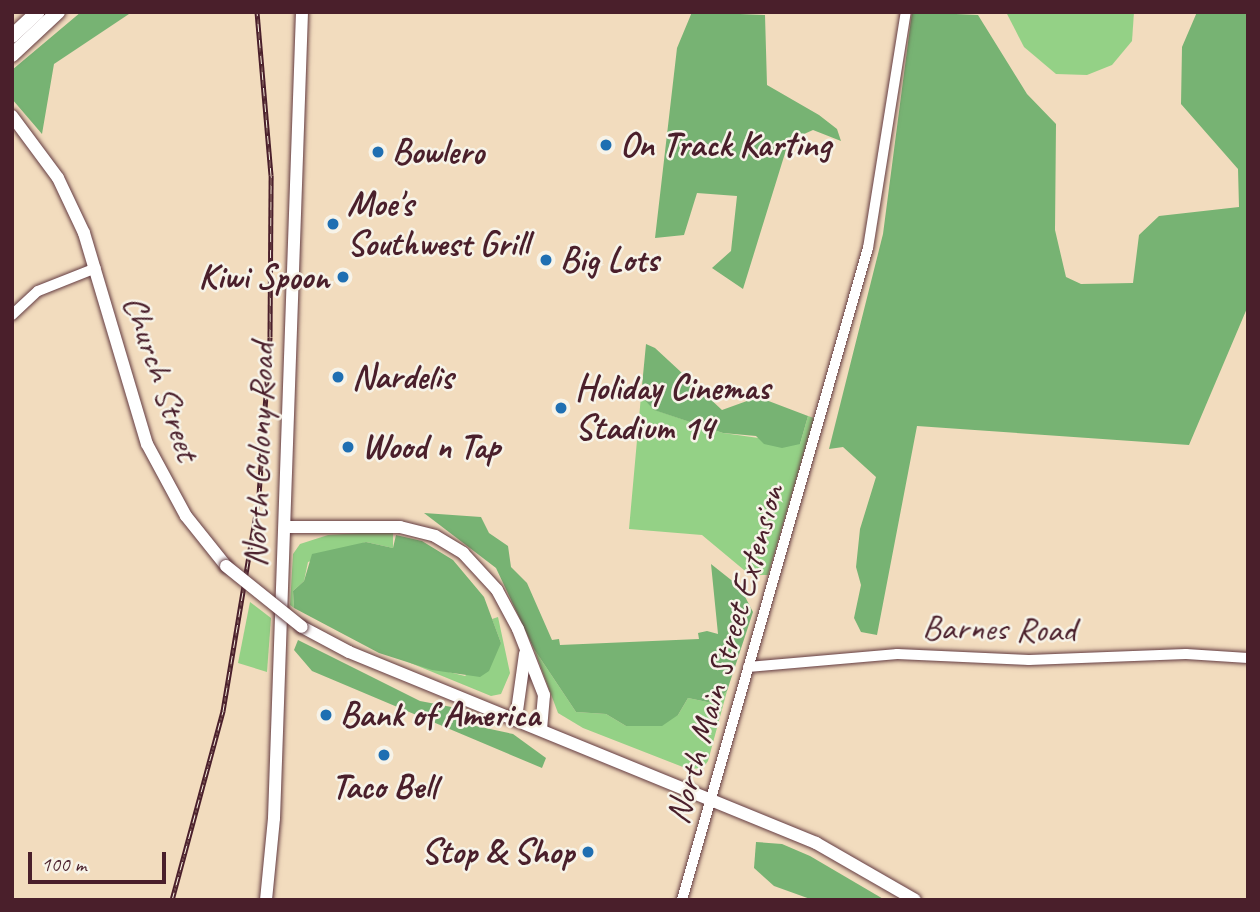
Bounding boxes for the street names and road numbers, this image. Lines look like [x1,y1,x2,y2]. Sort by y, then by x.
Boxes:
street label: Church Street [113,290,209,466]
street label: North Colony Road [234,342,284,568]
street label: North Main Street Extension [656,478,794,830]
street label: Barnes Road [923,607,1075,651]

